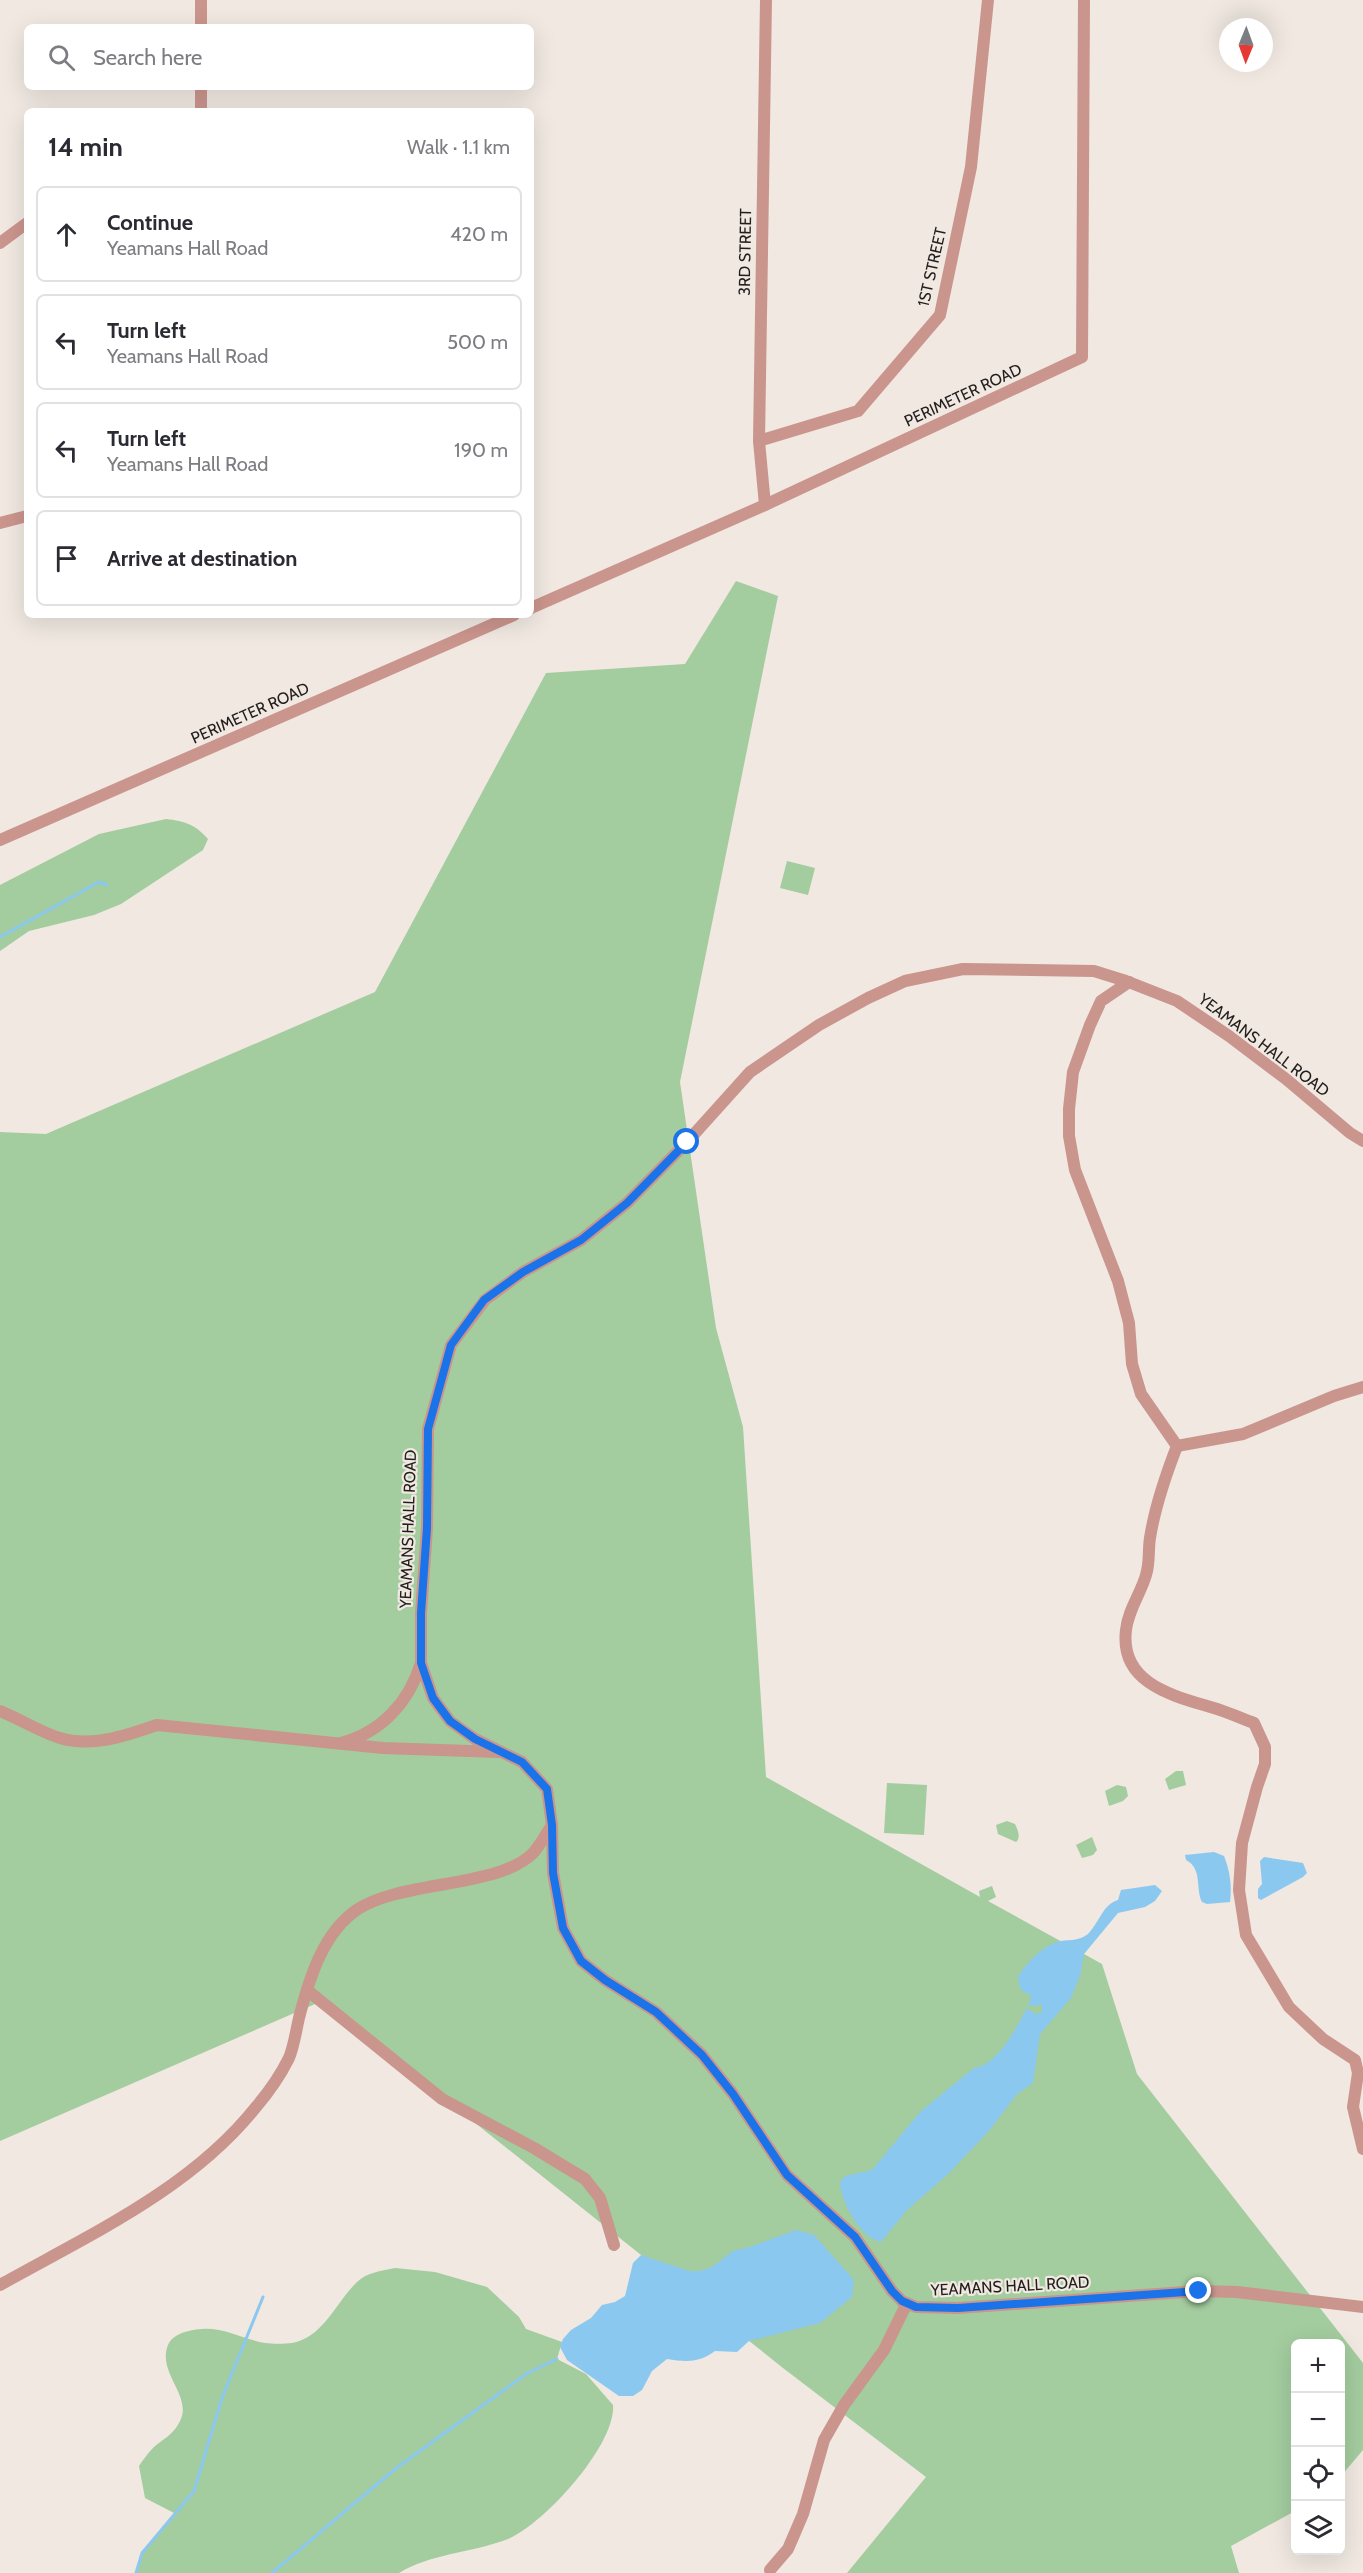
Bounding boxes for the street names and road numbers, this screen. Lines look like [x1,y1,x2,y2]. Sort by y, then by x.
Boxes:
street label: 3RD STREET [735,208,755,296]
street label: 1ST STREET [914,225,950,308]
street label: PERIMETER ROAD [901,359,1025,431]
street label: PERIMETER ROAD [188,678,312,748]
street label: YEAMANS HALL ROAD [1194,989,1333,1100]
street label: YEAMANS HALL ROAD [396,1449,420,1610]
street label: YEAMANS HALL ROAD [929,2272,1090,2300]

